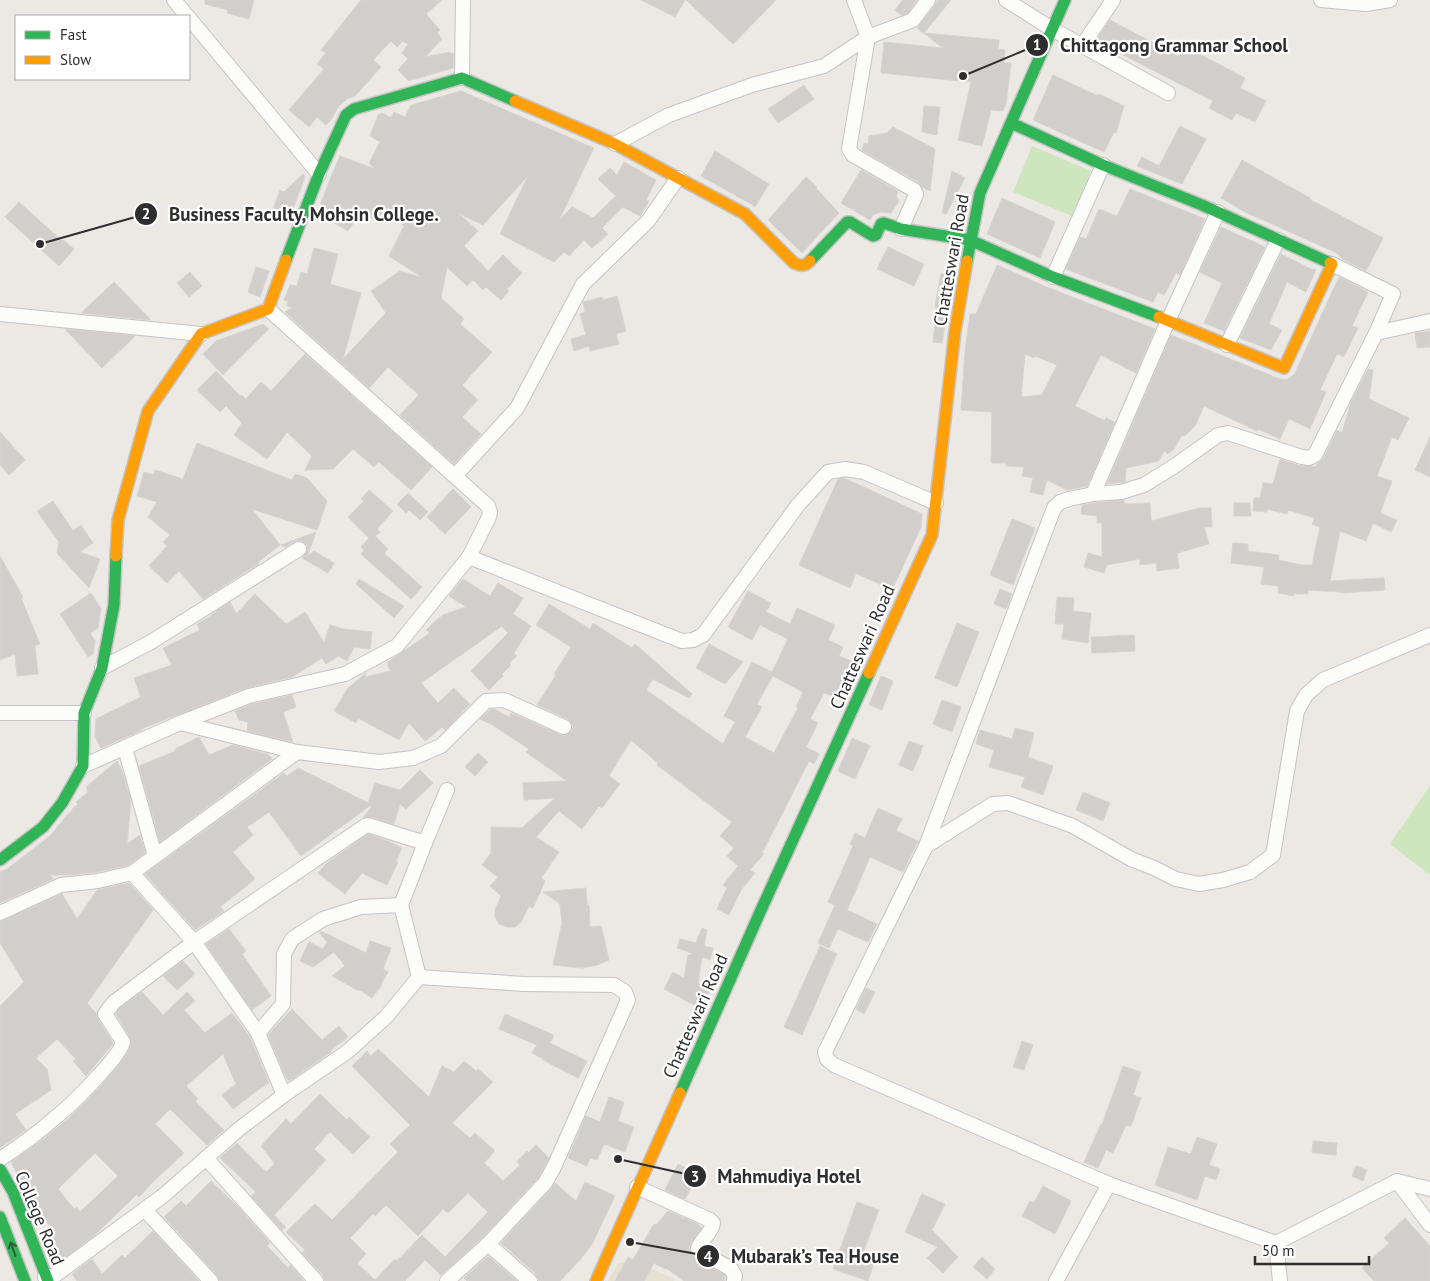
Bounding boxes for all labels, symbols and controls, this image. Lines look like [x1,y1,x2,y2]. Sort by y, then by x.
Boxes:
legend [15,15,190,80]
text: Fast [60,25,87,44]
callout: Chittagong Grammar School [1025,28,1298,62]
text: Chittagong Grammar School [1060,33,1288,57]
text: 1 [1033,35,1041,54]
text: Slow [60,50,91,69]
street label: Chatteswari Road [928,192,974,328]
callout: Business Faculty, Mohsin College. [133,197,450,231]
text: Business Faculty, Mohsin College. [169,202,439,226]
text: 2 [142,204,150,223]
street label: Chatteswari Road [824,581,900,713]
street label: Chatteswari Road [657,950,733,1082]
callout: Mahmudiya Hotel [683,1159,871,1193]
text: Mahmudiya Hotel [717,1164,861,1188]
street label: College Road [10,1167,70,1269]
text: 3 [691,1167,699,1186]
scale bar [1255,1234,1369,1266]
callout: Mubarak’s Tea House [695,1239,909,1273]
one-way arrow [8,1241,17,1257]
text: 50 m [1262,1241,1295,1260]
text: Mubarak’s Tea House [731,1244,899,1268]
text: 4 [704,1247,713,1266]

